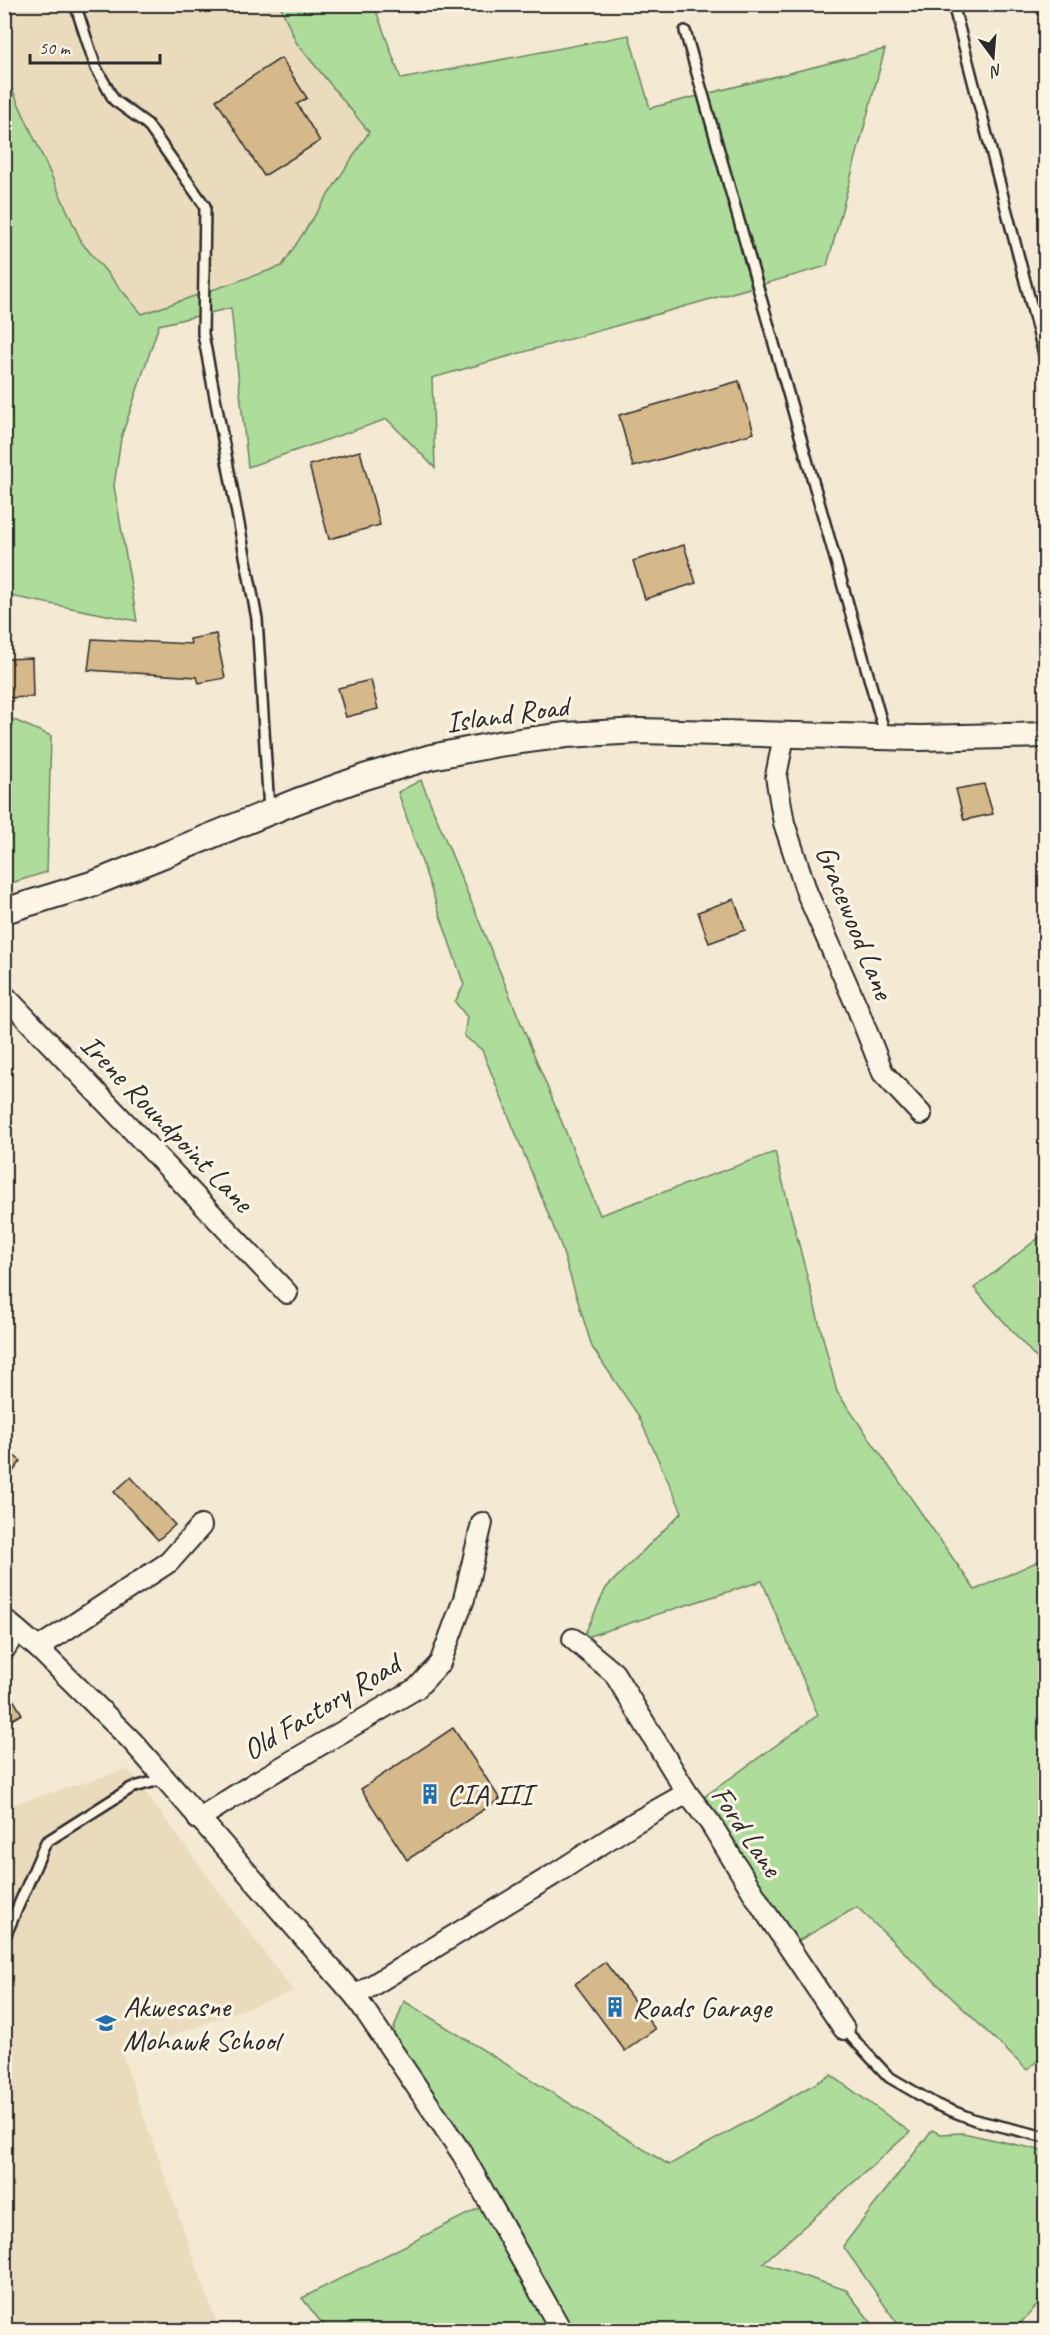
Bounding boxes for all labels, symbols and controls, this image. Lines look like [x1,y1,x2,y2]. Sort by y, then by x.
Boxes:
scale bar [30,27,160,65]
north arrow [963,27,1023,87]
text: 50 m [39,37,72,59]
text: N [986,59,1004,82]
street label: Island Road [443,686,575,741]
street label: Gracewood Lane [807,840,904,1007]
street label: Irene Roundpoint Lane [72,1026,263,1222]
street label: Old Factory Road [235,1643,410,1769]
place label: CIA III [447,1775,538,1813]
street label: Ford Lane [703,1778,792,1886]
building icon: CIA III [418,1782,442,1806]
place label: Akwesasne Mohawk School [123,1987,284,2059]
place label: Roads Garage [632,1988,774,2026]
building icon: Roads Garage [603,1995,627,2019]
school or university icon: Akwesasne Mohawk School [94,2011,118,2035]

